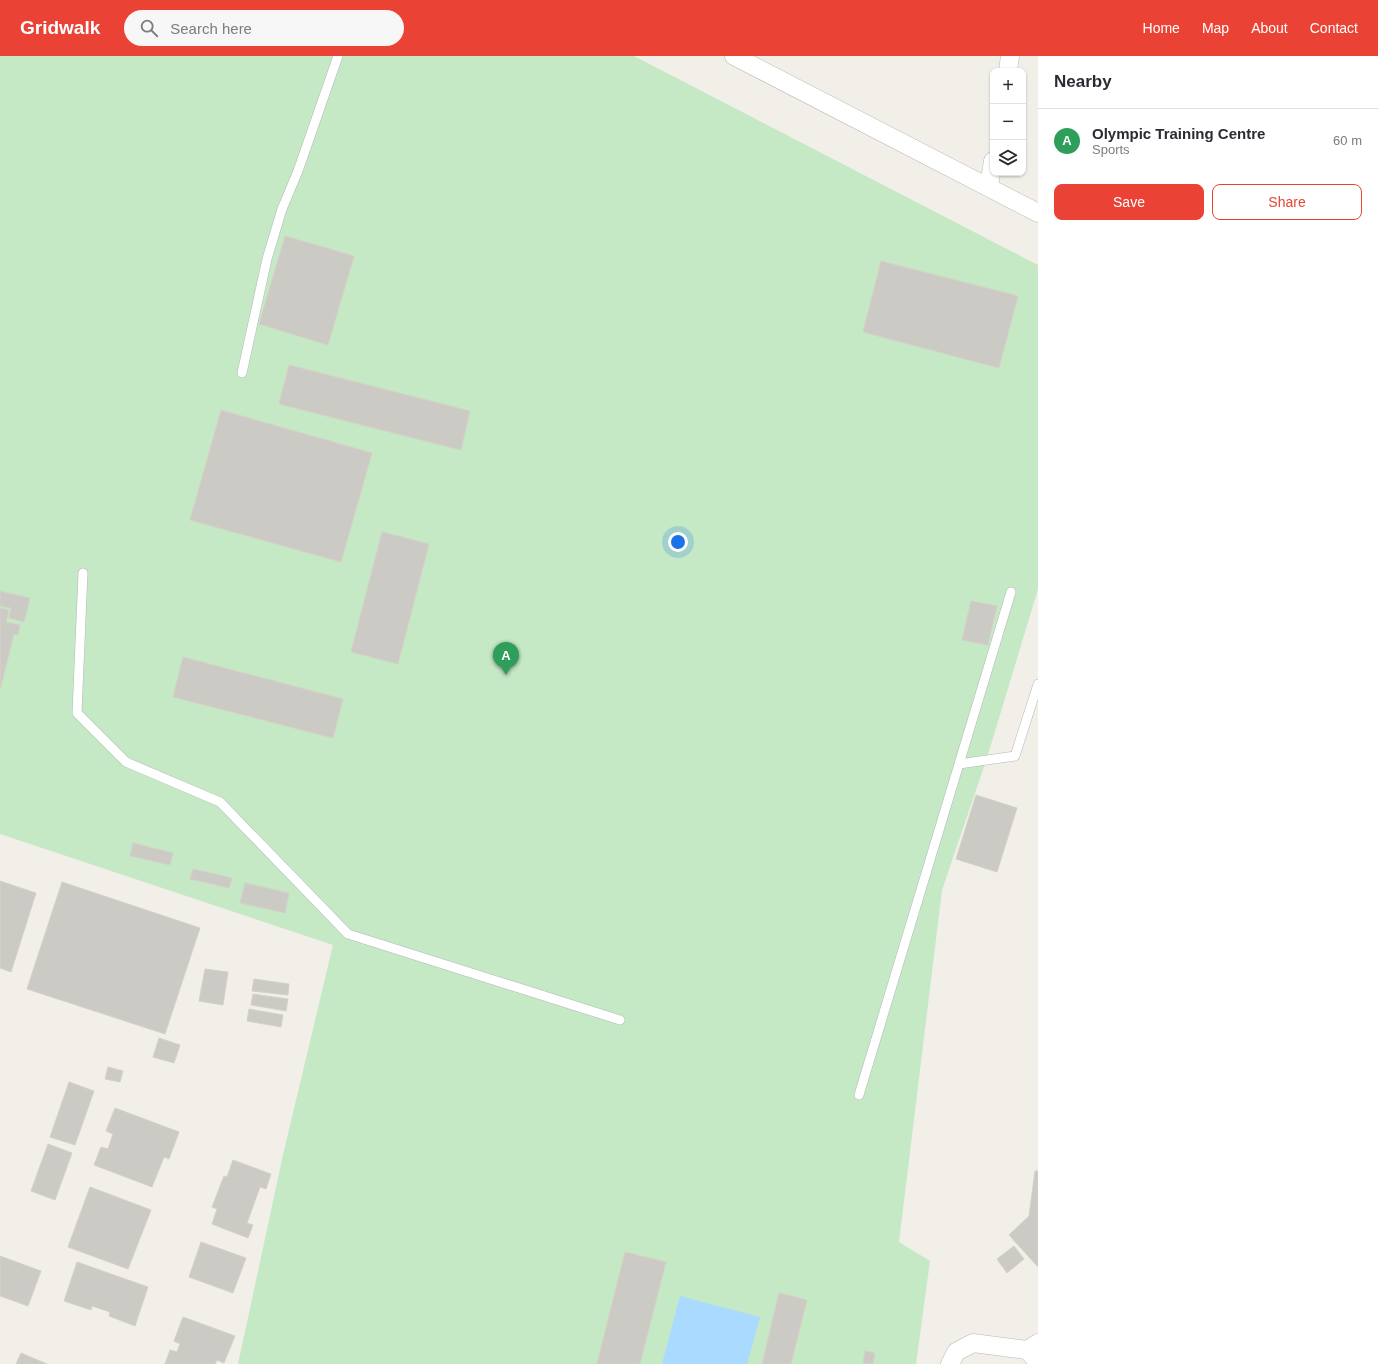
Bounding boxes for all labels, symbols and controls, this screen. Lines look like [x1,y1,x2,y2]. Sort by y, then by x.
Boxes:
search box [124,10,404,46]
text: Gridwalk [20,17,100,38]
icon: search [138,17,160,39]
text: Search here [170,20,252,37]
text: Home [1143,20,1180,36]
text: Map [1202,20,1229,36]
text: About [1251,20,1288,36]
text: Contact [1310,20,1358,36]
map controls [990,68,1026,176]
button: + [990,68,1026,104]
text: Nearby [1054,72,1112,91]
button: − [990,104,1026,140]
text: Olympic Training Centre [1092,125,1265,142]
text: A [1062,133,1072,148]
text: 60 m [1333,133,1362,148]
button: layers [990,140,1026,176]
text: Sports [1092,142,1130,157]
button: Save [1054,184,1204,220]
button: Share [1212,184,1362,220]
your location [668,532,688,552]
pin: A [493,642,519,675]

